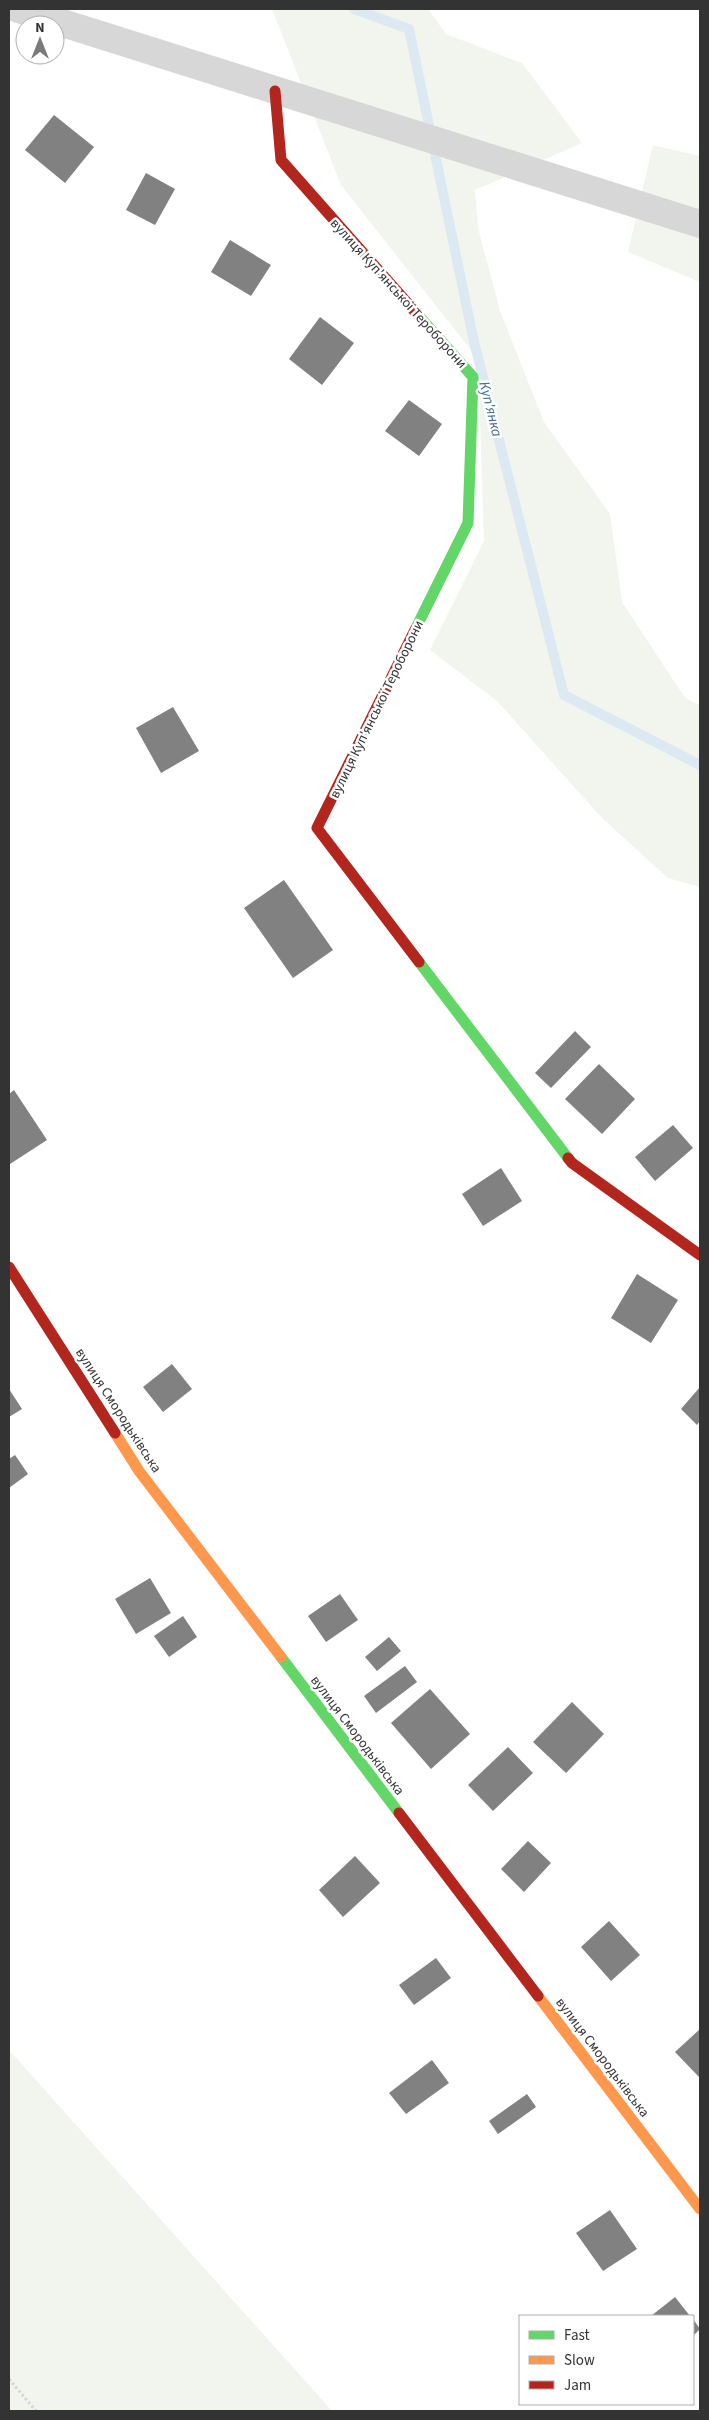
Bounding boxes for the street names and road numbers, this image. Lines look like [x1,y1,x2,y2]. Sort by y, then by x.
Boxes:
street label: вулиця Куп'янської Тероборони [325,214,471,373]
street label: вулиця Куп'янської Тероборони [325,617,429,802]
street label: вулиця Смородьківська [70,1344,166,1477]
street label: вулиця Смородьківська [305,1672,409,1800]
street label: вулиця Смородьківська [550,1994,654,2122]

